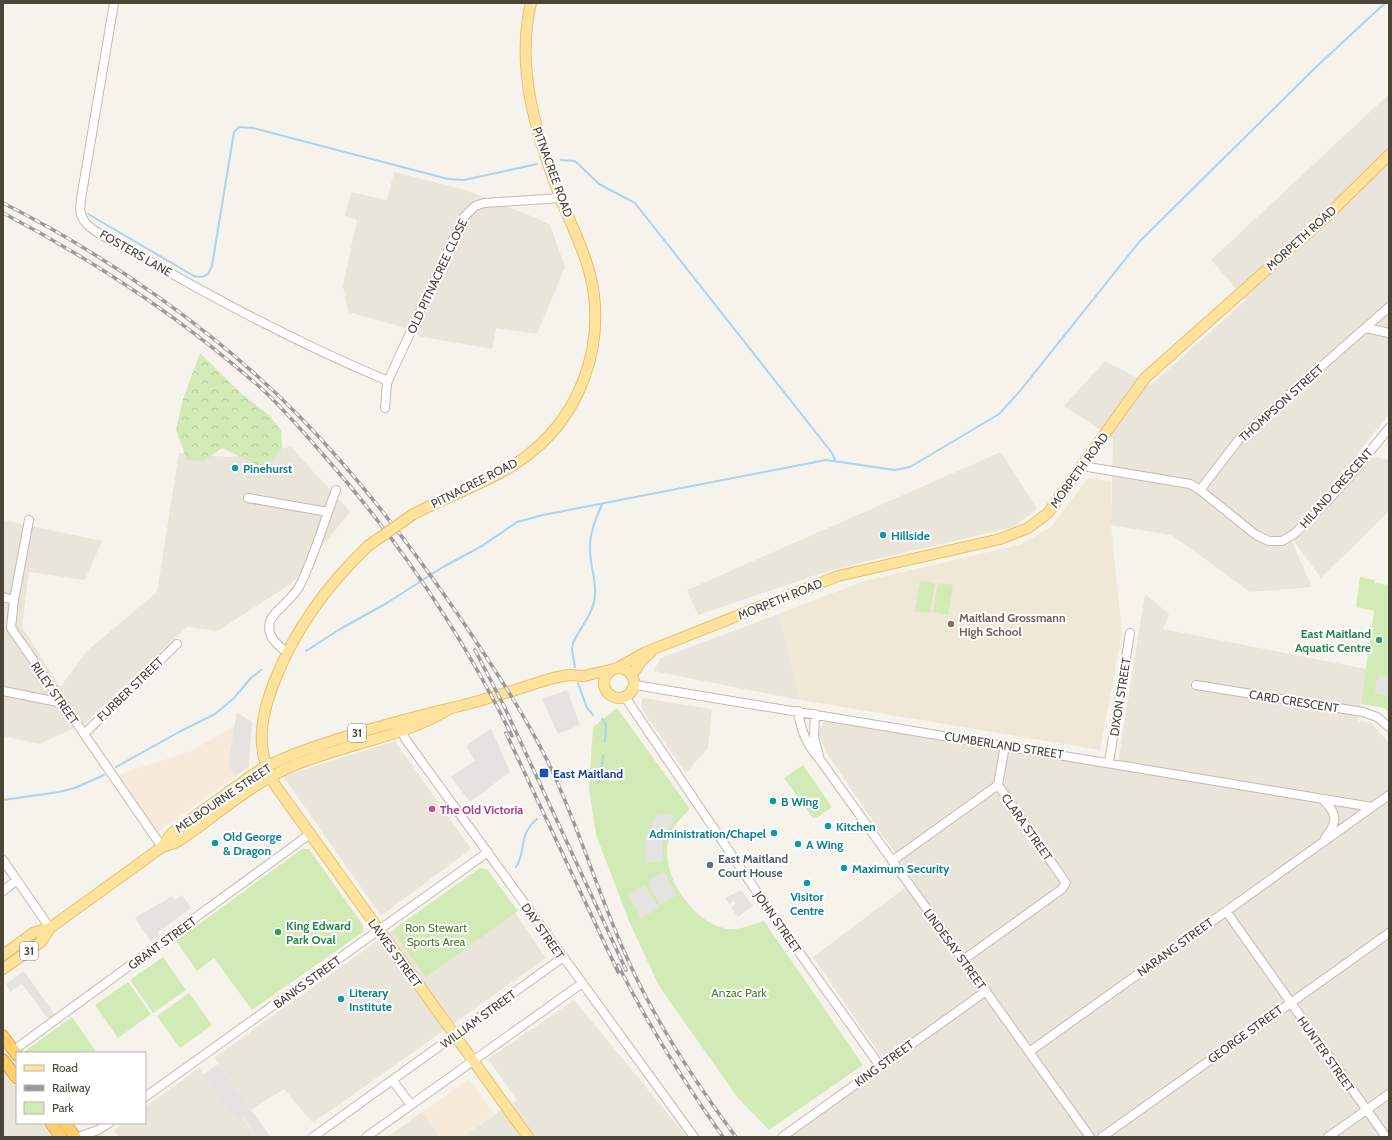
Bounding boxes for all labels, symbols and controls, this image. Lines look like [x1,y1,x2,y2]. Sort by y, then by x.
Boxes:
street label: PITNACREE ROAD [530,125,576,220]
street label: MORPETH ROAD [1263,202,1340,274]
street label: OLD PITNACREE CLOSE [404,216,470,336]
street label: FOSTERS LANE [97,226,175,280]
street label: THOMPSON STREET [1236,361,1327,445]
street label: MORPETH ROAD [1047,429,1112,511]
street label: HILAND CRESCENT [1296,445,1376,531]
street label: PITNACREE ROAD [428,455,520,511]
place label: Pinehurst [243,461,292,476]
marker: Pinehurst [230,463,240,473]
place label: Hillside [891,528,930,543]
marker: Hillside [878,530,888,540]
street label: MORPETH ROAD [736,575,825,623]
place label: Maitland Grossmann High School [959,610,1066,639]
marker: Maitland Grossmann High School [946,619,956,629]
place label: East Maitland Aquatic Centre [1295,626,1371,655]
marker: East Maitland Aquatic Centre [1374,635,1384,645]
street label: FURBER STREET [94,653,167,724]
street label: DIXON STREET [1106,656,1134,737]
street label: RILEY STREET [28,659,82,728]
street label: CARD CRESCENT [1248,687,1341,716]
road number: 31 [348,724,366,742]
street label: CUMBERLAND STREET [943,728,1065,762]
street label: MELBOURNE STREET [172,760,274,836]
place label: East Maitland [553,766,623,781]
marker: East Maitland [538,767,550,779]
street label: CLARA STREET [998,791,1056,864]
place label: B Wing [781,794,818,809]
marker: B Wing [768,796,778,806]
place label: The Old Victoria [440,802,523,817]
marker: The Old Victoria [427,804,437,814]
place label: Kitchen [836,819,876,834]
marker: Kitchen [823,821,833,831]
place label: Administration/Chapel [649,826,766,841]
marker: Administration/Chapel [769,828,779,838]
place label: Old George & Dragon [223,829,282,858]
place label: A Wing [806,837,843,852]
marker: Old George & Dragon [210,838,220,848]
marker: A Wing [793,839,803,849]
place label: East Maitland Court House [718,851,788,880]
marker: East Maitland Court House [705,860,715,870]
place label: Maximum Security [852,861,950,876]
marker: Maximum Security [839,863,849,873]
marker: Visitor Centre [802,878,812,888]
street label: JOHN STREET [751,887,805,956]
place label: Visitor Centre [790,889,824,918]
street label: DAY STREET [518,900,568,962]
street label: LINDESAY STREET [921,906,990,993]
street label: GRANT STREET [125,913,199,973]
street label: NARANG STREET [1134,914,1216,980]
street label: LAWES STREET [365,916,425,991]
place label: King Edward Park Oval [286,918,351,947]
park label: Ron Stewart Sports Area [405,920,467,949]
marker: King Edward Park Oval [273,927,283,937]
road number: 31 [20,942,38,960]
street label: BANKS STREET [270,952,344,1012]
place label: Literary Institute [349,985,392,1014]
park label: Anzac Park [711,985,767,1000]
street label: WILLIAM STREET [437,986,519,1051]
marker: Literary Institute [336,994,346,1004]
street label: GEORGE STREET [1205,1001,1286,1066]
street label: HUNTER STREET [1294,1013,1358,1095]
street label: KING STREET [852,1036,917,1089]
legend [16,1052,146,1124]
text: Road [52,1060,78,1075]
text: Railway [52,1080,90,1095]
text: Park [52,1100,74,1115]

